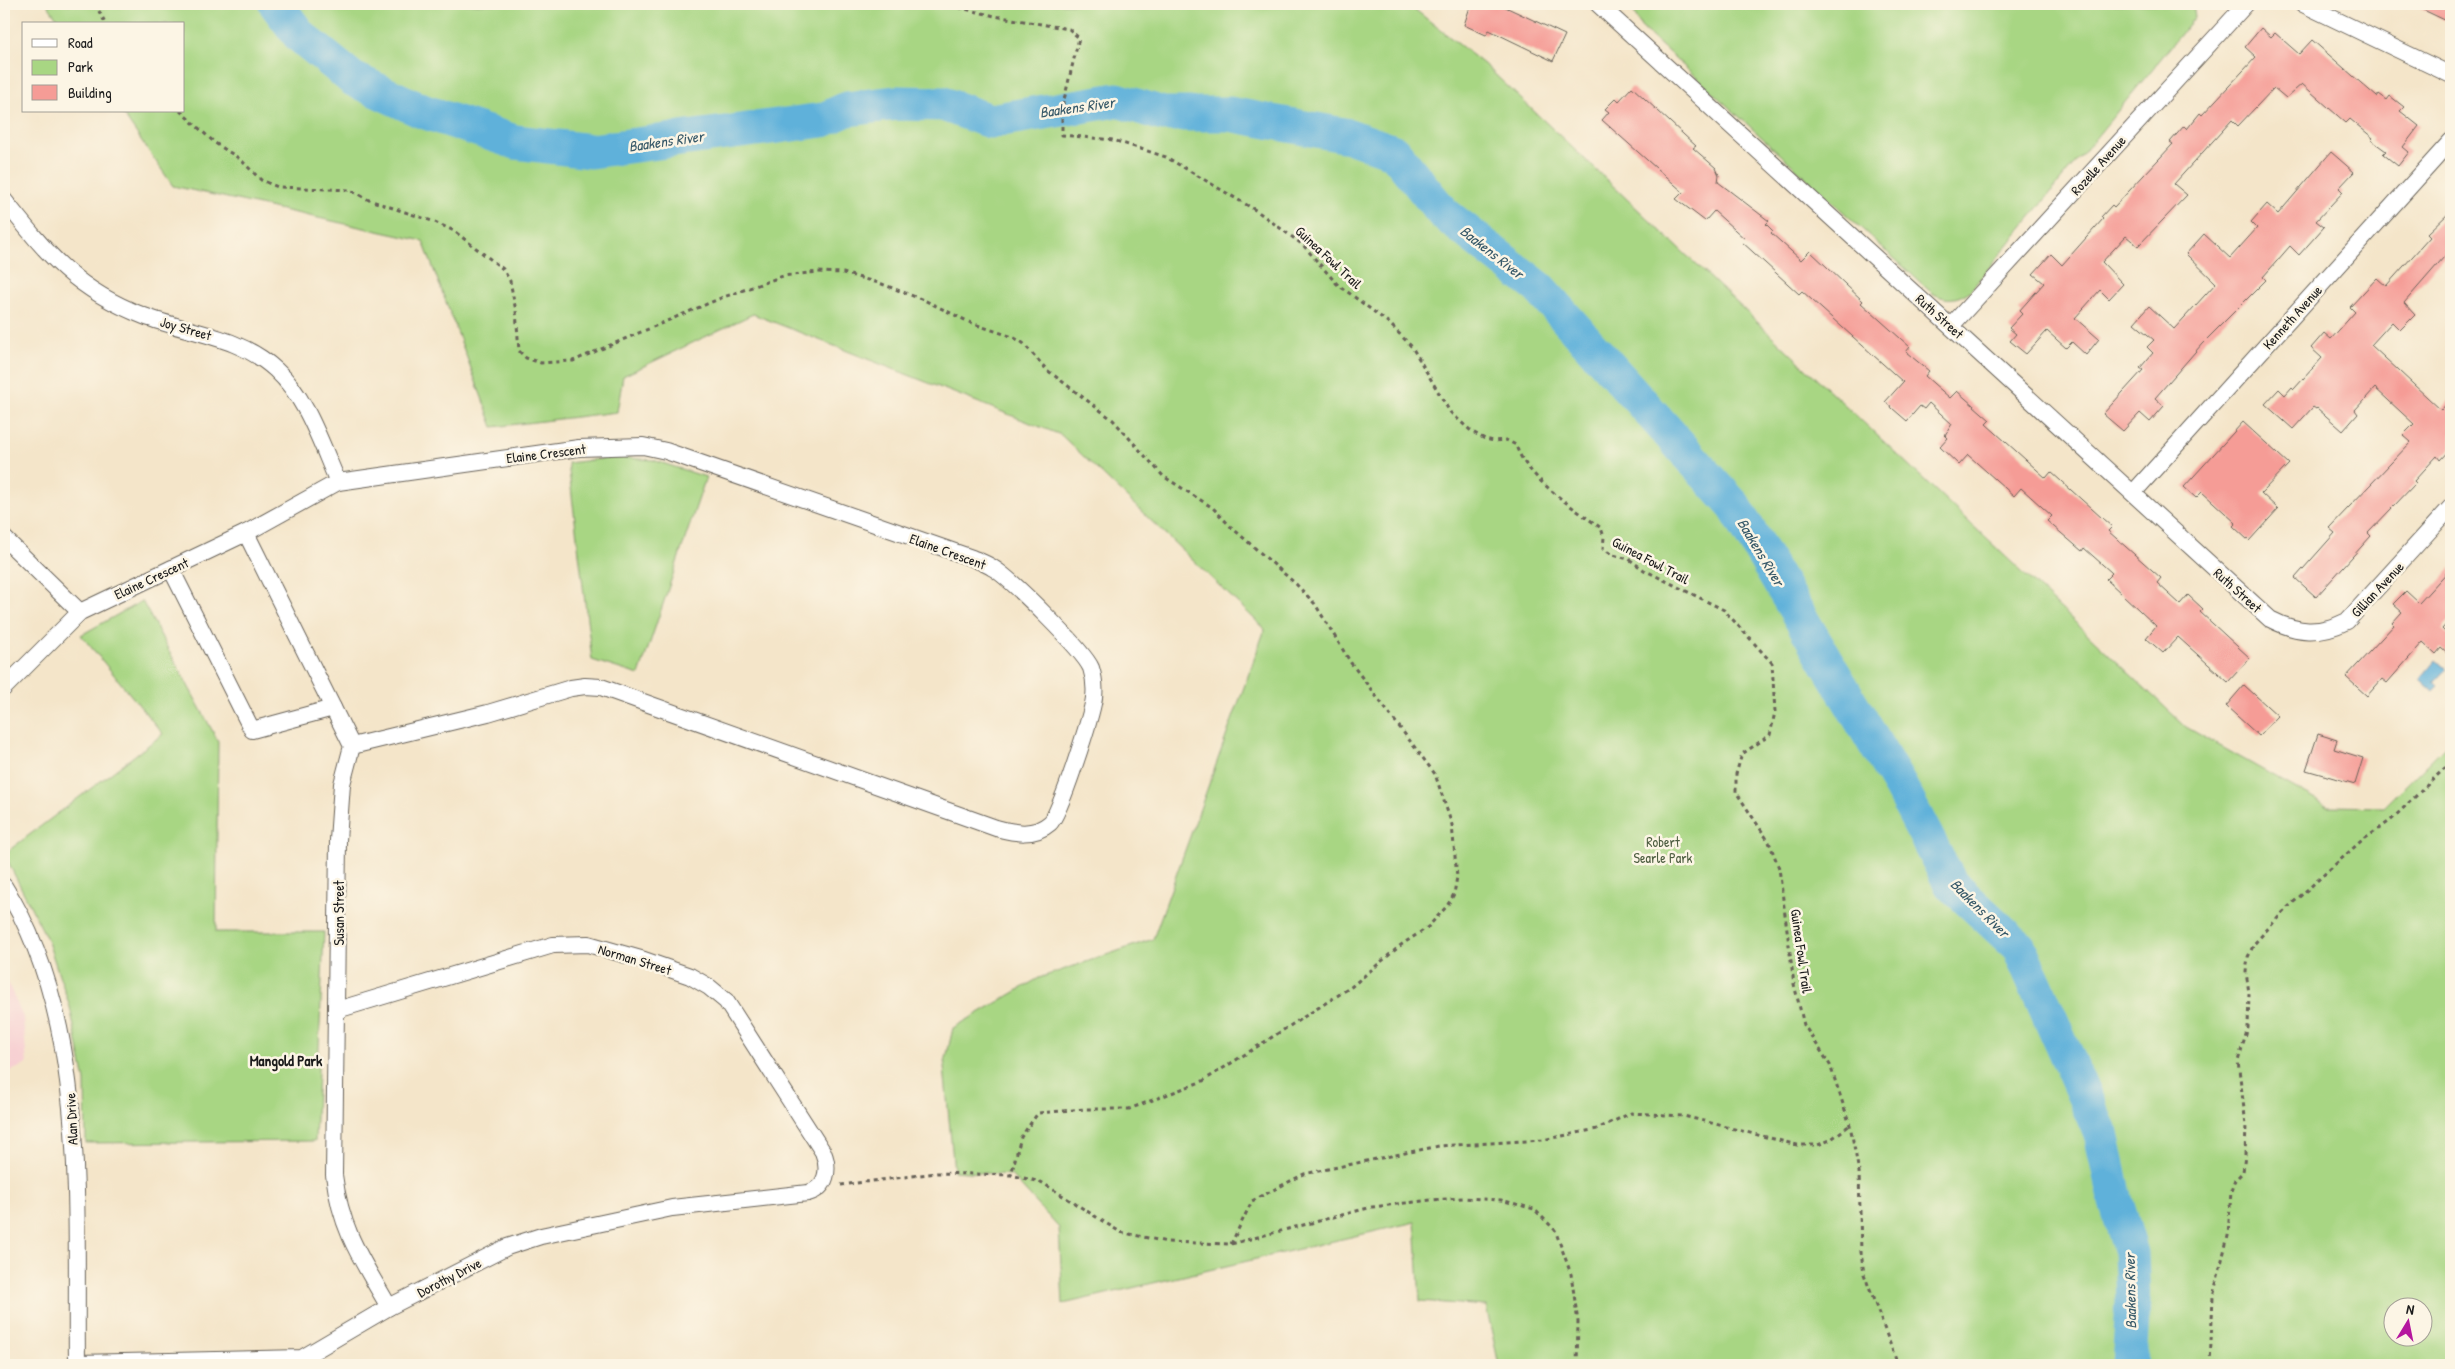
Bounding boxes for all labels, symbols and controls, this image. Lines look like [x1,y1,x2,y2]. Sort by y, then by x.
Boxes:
legend [22,22,185,112]
text: Road [68,32,93,53]
text: Park [68,56,93,77]
text: Building [68,82,112,103]
water label: Baakens River [1038,91,1118,123]
water label: Baakens River [627,125,707,157]
street label: Rozelle Avenue [2066,131,2130,199]
water label: Baakens River [1456,220,1530,285]
street label: Guinea Fowl Trail [1292,221,1367,293]
street label: Kenneth Avenue [2258,280,2326,353]
street label: Ruth Street [1912,289,1968,343]
street label: Joy Street [158,312,214,345]
street label: Elaine Crescent [505,439,587,467]
water label: Baakens River [1733,514,1791,592]
street label: Elaine Crescent [907,528,989,574]
street label: Guinea Fowl Trail [1609,532,1693,588]
street label: Elaine Crescent [111,552,191,603]
street label: Gillian Avenue [2346,557,2408,621]
street label: Ruth Street [2210,563,2266,617]
park label: Robert Searle Park [1634,832,1693,867]
water label: Baakens River [1946,874,2016,944]
street label: Susan Street [329,880,348,946]
street label: Guinea Fowl Trail [1787,908,1817,995]
street label: Norman Street [596,939,674,979]
district label: Mangold Park [250,1050,323,1072]
street label: Alan Drive [60,1092,82,1145]
water label: Baakens River [2119,1251,2141,1329]
street label: Dorothy Drive [414,1253,485,1302]
north arrow [2382,1296,2432,1346]
text: N [2405,1299,2416,1319]

